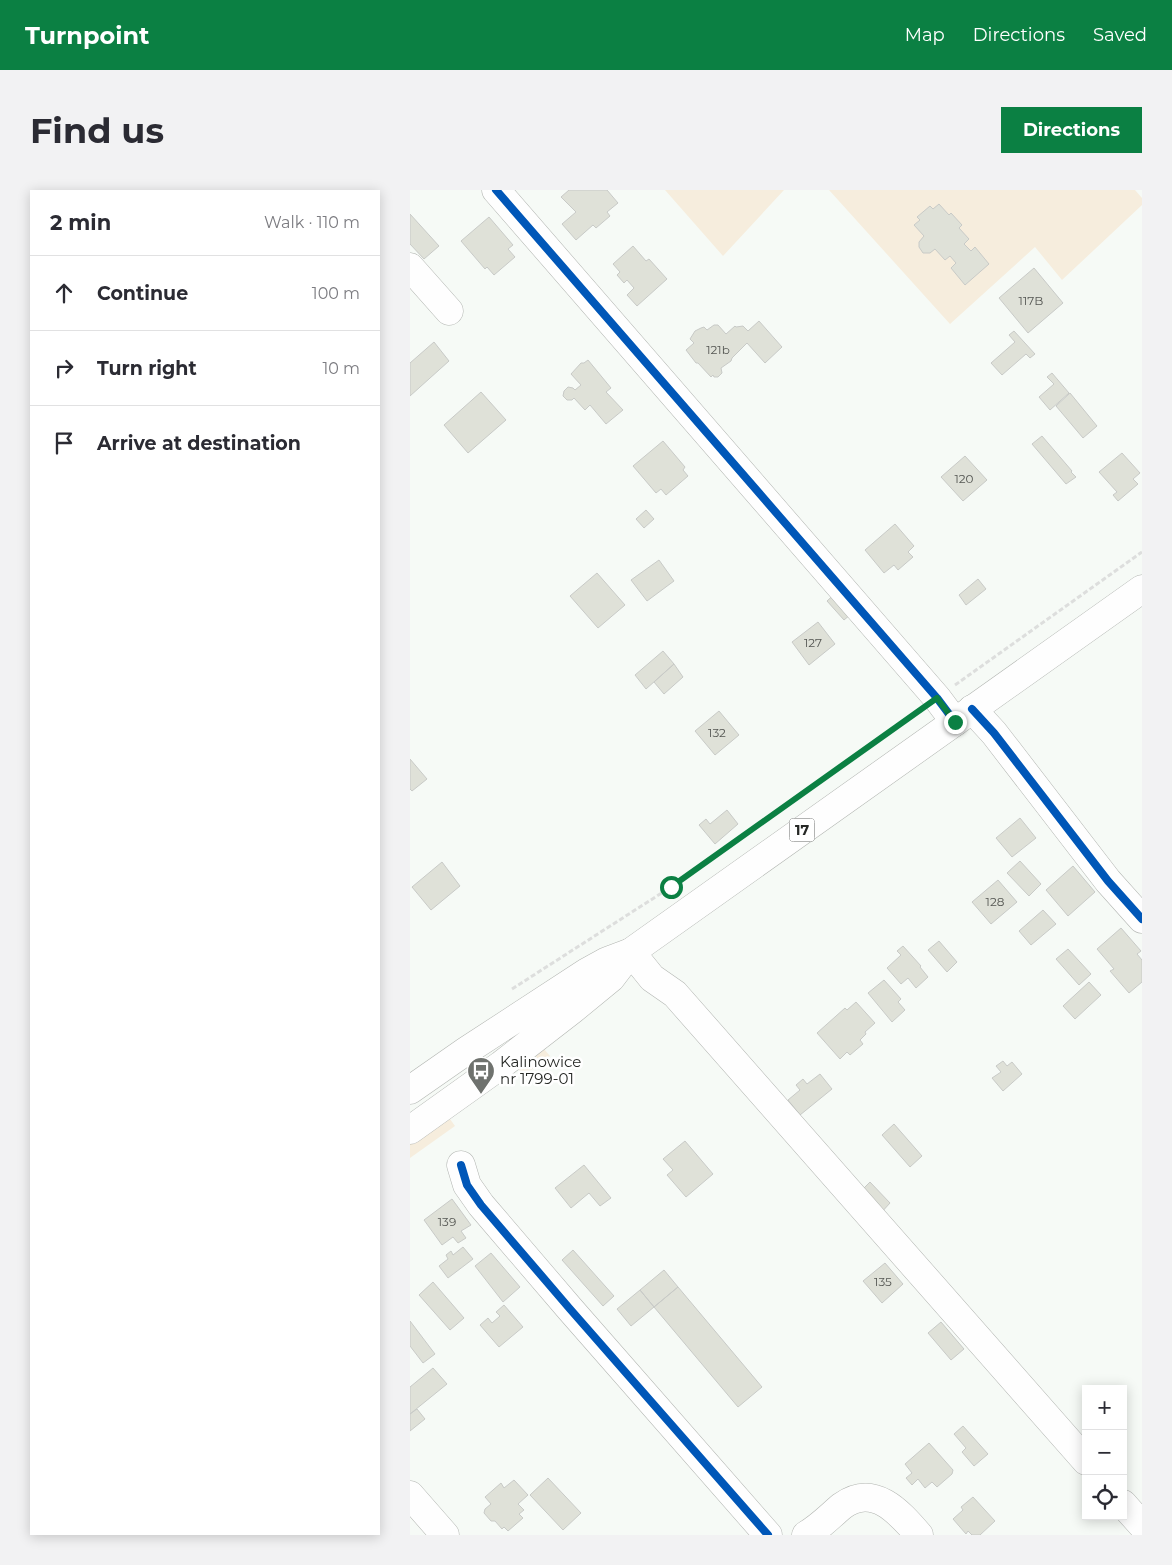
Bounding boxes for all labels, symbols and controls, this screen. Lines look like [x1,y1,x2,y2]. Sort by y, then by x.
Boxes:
text: Turnpoint [25,21,149,50]
text: Map [905,24,945,46]
text: Directions [973,24,1065,46]
text: Saved [1093,24,1147,46]
button: Directions [1001,107,1142,153]
text: Find us [30,109,164,152]
text: 2 min [50,210,111,235]
text: Walk · 110 m [264,213,360,232]
icon: ahead [50,279,78,307]
text: Continue [97,282,188,305]
text: 100 m [312,284,360,303]
house number: 117B [1019,293,1043,308]
house number: 121b [706,342,730,357]
icon: right [50,354,78,382]
text: Turn right [97,357,197,380]
text: 10 m [322,359,360,378]
icon: arrive [50,429,78,457]
text: Arrive at destination [97,432,301,455]
house number: 120 [954,471,974,486]
house number: 127 [804,635,822,650]
route end [944,711,967,734]
house number: 132 [708,725,726,740]
road number: 17 [790,818,814,842]
route start [660,876,683,899]
house number: 128 [986,894,1005,909]
place label: Kalinowice nr 1799-01 [500,1052,581,1088]
bus stop icon: Kalinowice nr 1799-01 [466,1056,496,1095]
house number: 139 [438,1214,456,1229]
house number: 135 [874,1274,892,1289]
map controls [1082,1385,1127,1520]
button: + [1082,1385,1127,1430]
button: − [1082,1430,1127,1475]
button: locate [1082,1475,1127,1520]

